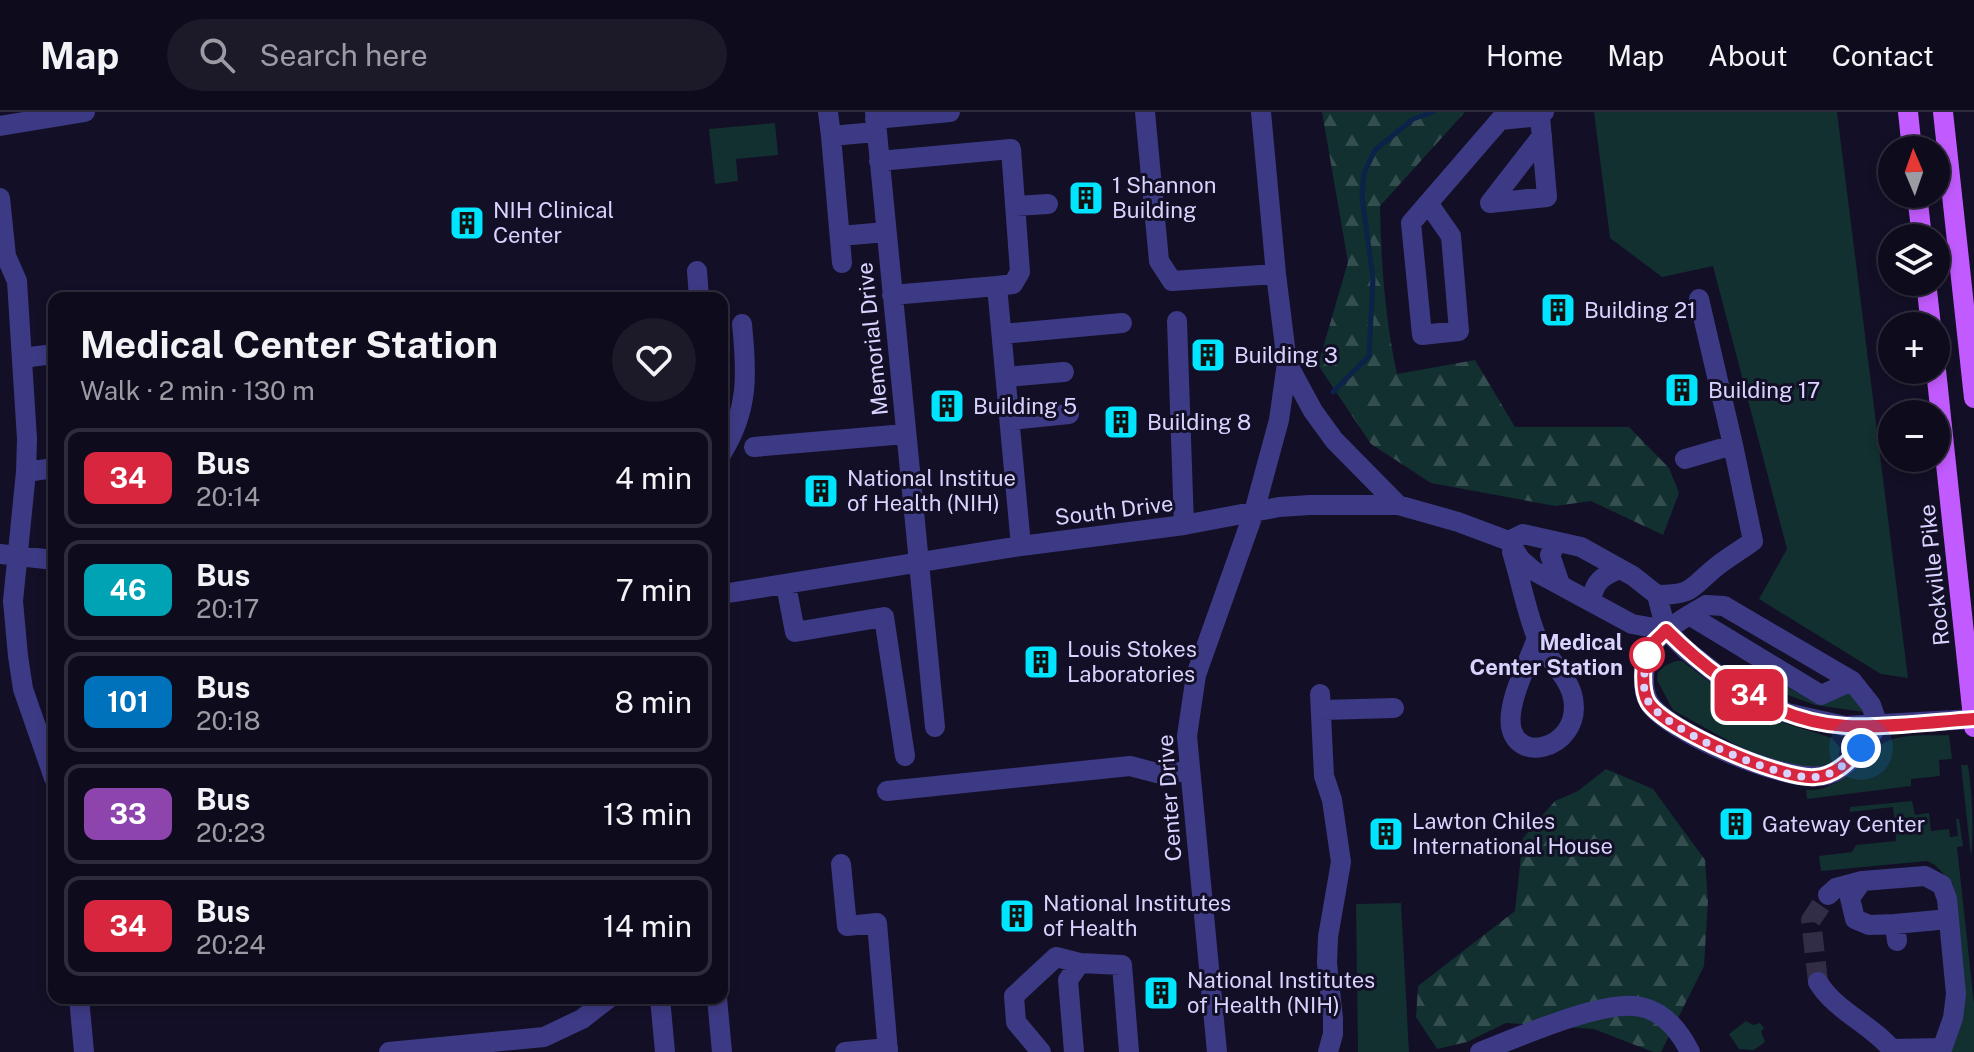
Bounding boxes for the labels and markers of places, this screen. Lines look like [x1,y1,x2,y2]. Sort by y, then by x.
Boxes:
place label: 1 Shannon Building [1112,172,1216,223]
building icon: 1 Shannon Building [1067,179,1105,217]
place label: NIH Clinical Center [493,197,614,248]
building icon: NIH Clinical Center [448,204,486,242]
building icon: Building 21 [1539,291,1577,329]
place label: Building 21 [1584,297,1696,323]
building icon: Building 3 [1189,336,1227,374]
place label: Building 3 [1234,342,1338,368]
building icon: Building 17 [1663,371,1701,409]
place label: Building 17 [1708,377,1820,403]
building icon: Building 5 [928,387,966,425]
place label: Building 5 [973,393,1077,419]
building icon: Building 8 [1102,403,1140,441]
place label: Building 8 [1147,409,1251,435]
place label: National Institue of Health (NIH) [847,465,1016,516]
building icon: National Institue of Health (NIH) [802,472,840,510]
place label: Medical Center Station [1469,629,1623,680]
place label: Louis Stokes Laboratories [1067,636,1197,687]
marker: Medical Center Station [1630,638,1664,672]
building icon: Louis Stokes Laboratories [1022,643,1060,681]
building icon: Gateway Center [1717,805,1755,843]
place label: Lawton Chiles International House [1412,808,1613,859]
place label: Gateway Center [1762,811,1925,837]
building icon: Lawton Chiles International House [1367,815,1405,853]
place label: National Institutes of Health [1043,890,1231,941]
building icon: National Institutes of Health [998,897,1036,935]
place label: National Institutes of Health (NIH) [1187,967,1375,1018]
building icon: National Institutes of Health (NIH) [1142,974,1180,1012]

